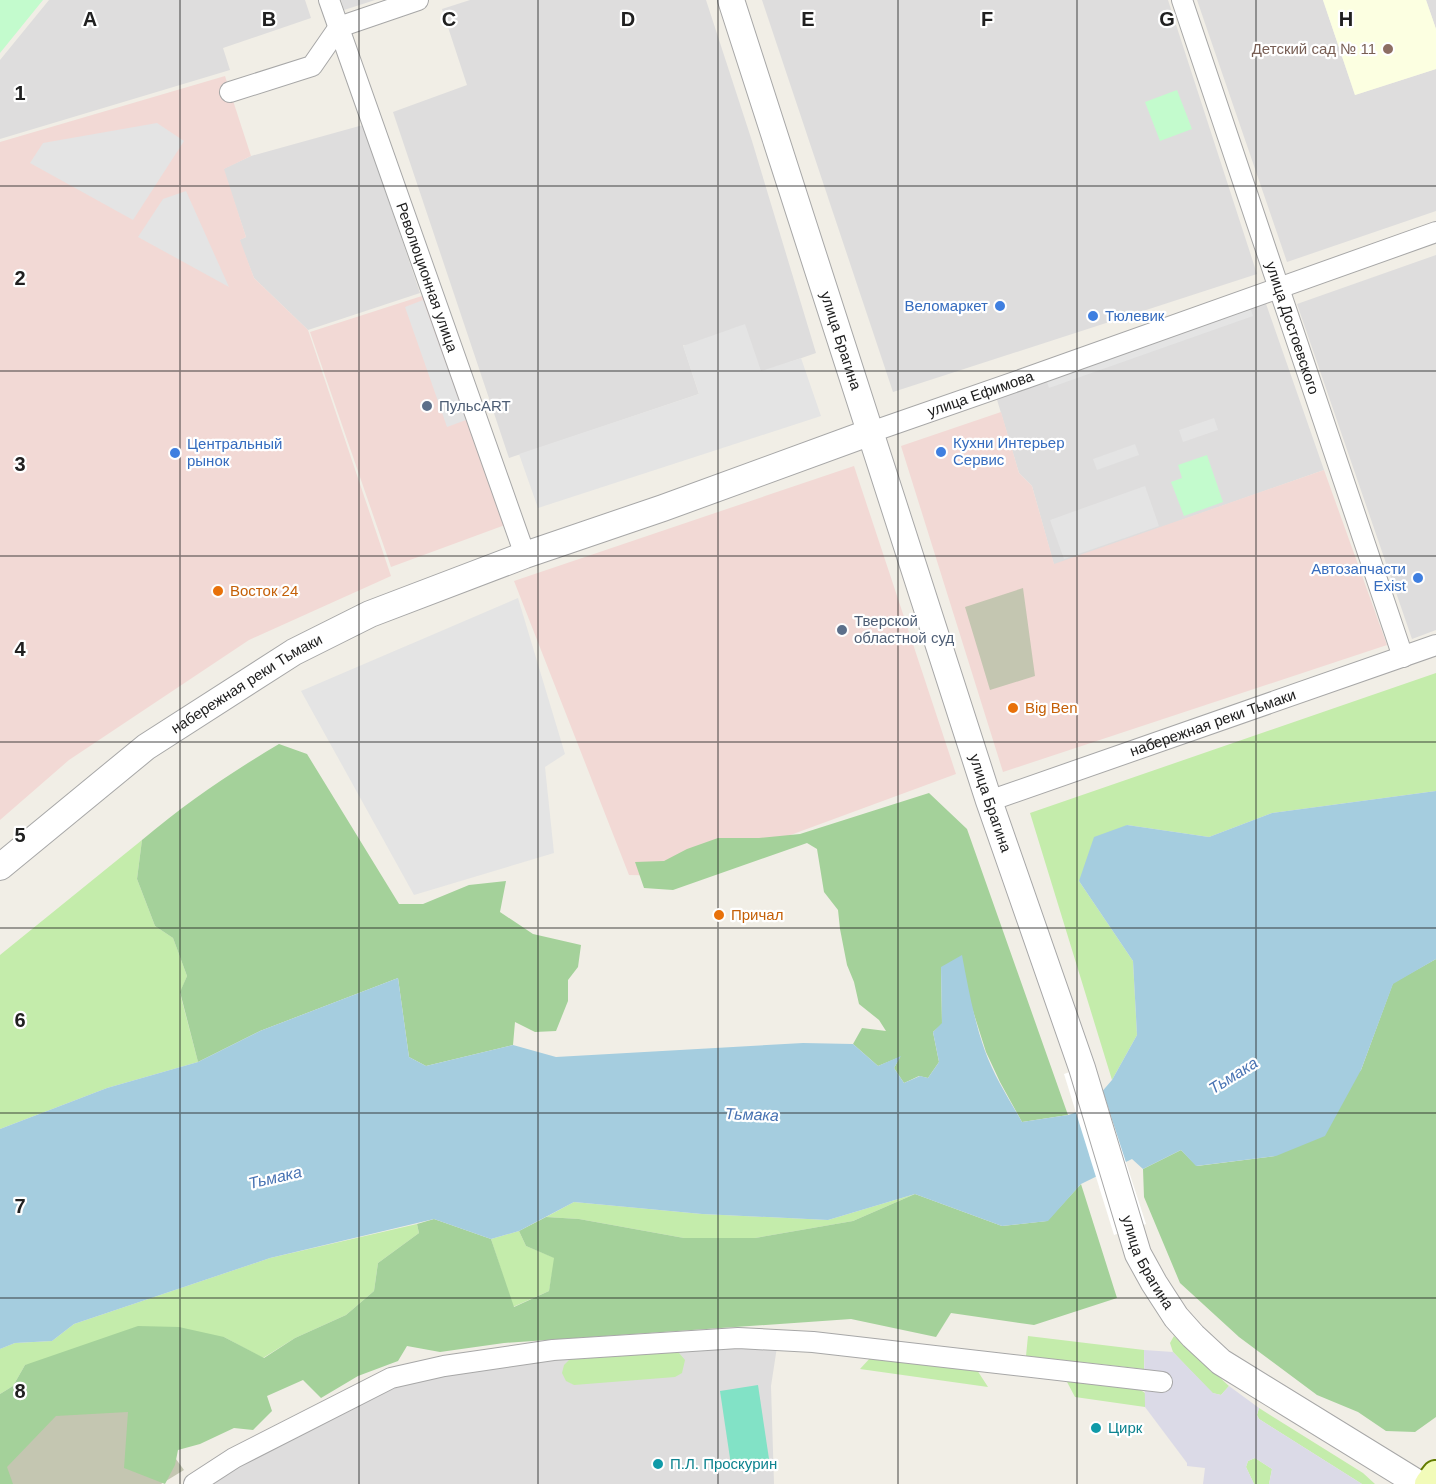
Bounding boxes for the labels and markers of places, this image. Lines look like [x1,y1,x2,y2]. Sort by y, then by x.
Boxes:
place label: Детский сад № 11 [1252,40,1376,57]
marker: Детский сад № 11 [1381,42,1395,56]
place label: Веломаркет [904,297,988,314]
marker: Веломаркет [993,299,1007,313]
place label: Тюлевик [1105,307,1165,324]
marker: Тюлевик [1086,309,1100,323]
place label: ПульсART [439,397,511,414]
marker: ПульсART [420,399,434,413]
place label: Кухни Интерьер Сервис [953,434,1065,468]
place label: Центральный рынок [187,435,282,469]
marker: Кухни Интерьер Сервис [934,445,948,459]
marker: Центральный рынок [168,446,182,460]
place label: Автозапчасти Exist [1311,560,1407,594]
marker: Автозапчасти Exist [1411,571,1425,585]
place label: Восток 24 [230,582,298,599]
marker: Восток 24 [211,584,225,598]
place label: Тверской областной суд [854,612,954,646]
marker: Тверской областной суд [835,623,849,637]
place label: Big Ben [1025,699,1078,716]
marker: Big Ben [1006,701,1020,715]
place label: Причал [731,906,783,923]
marker: Причал [712,908,726,922]
place label: Цирк [1108,1419,1143,1436]
marker: Цирк [1089,1421,1103,1435]
place label: П.Л. Проскурин [670,1455,777,1472]
marker: П.Л. Проскурин [651,1457,665,1471]

